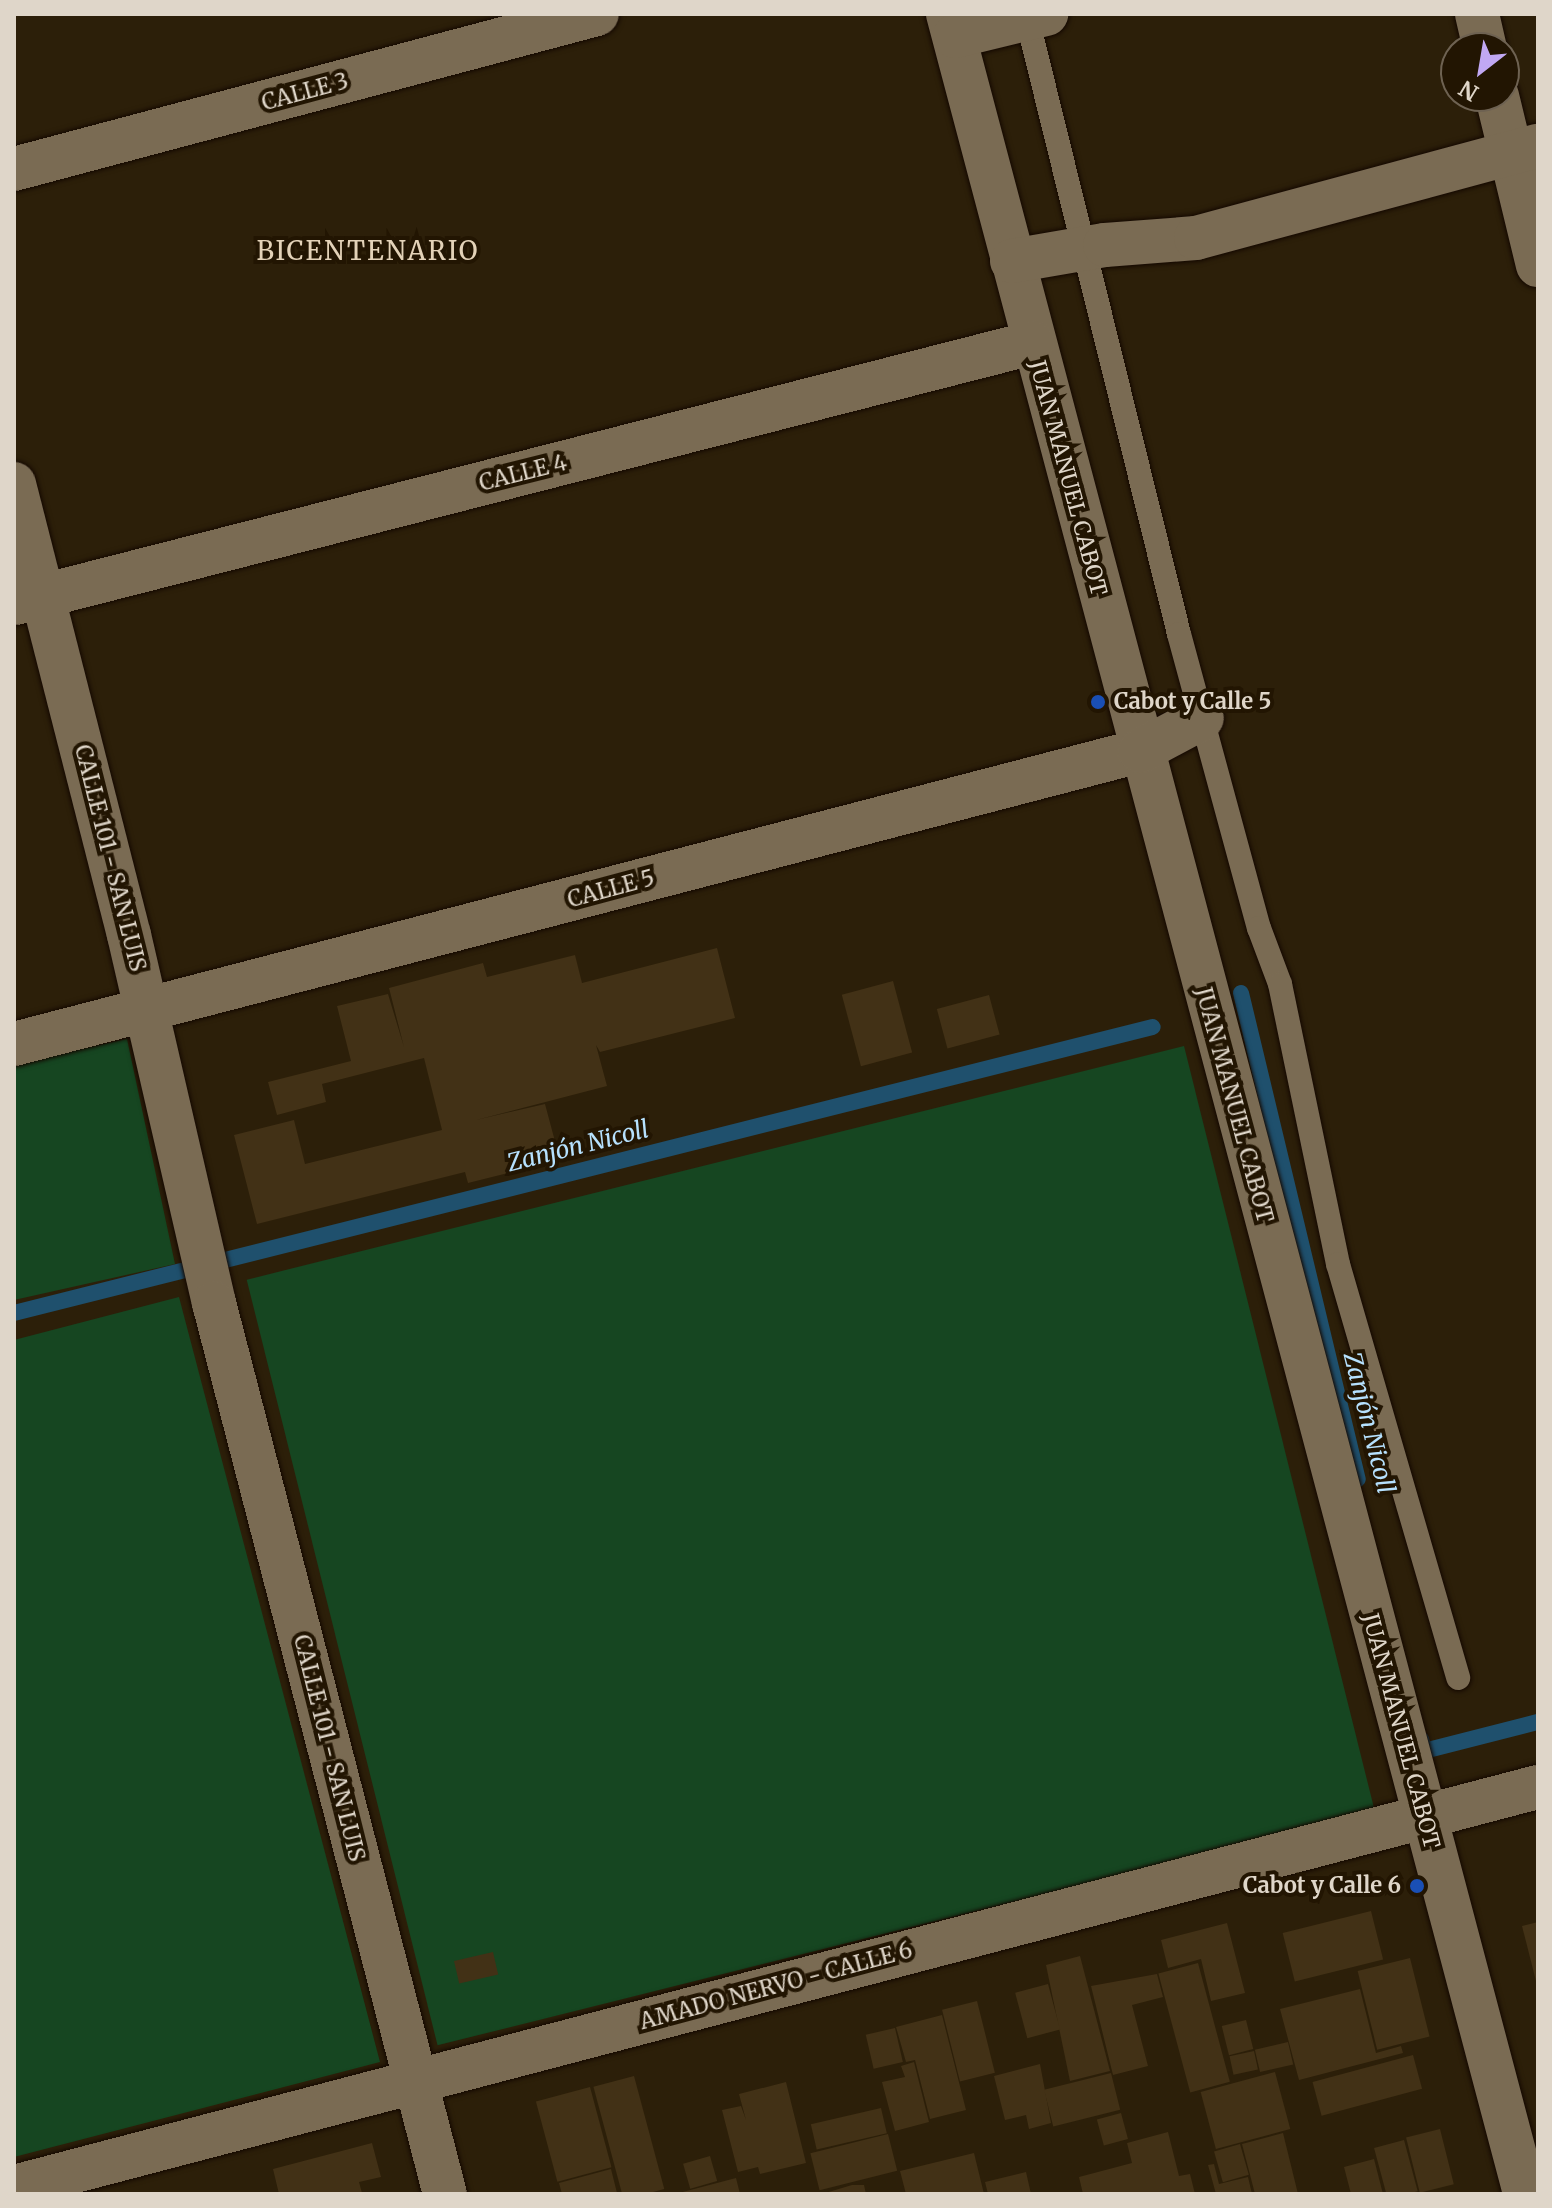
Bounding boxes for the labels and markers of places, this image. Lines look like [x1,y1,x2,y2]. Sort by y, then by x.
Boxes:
place label: Cabot y Calle 5 [1114,689,1271,715]
marker: Cabot y Calle 5 [1089,693,1107,711]
place label: Cabot y Calle 6 [1243,1873,1401,1899]
marker: Cabot y Calle 6 [1408,1877,1426,1895]

